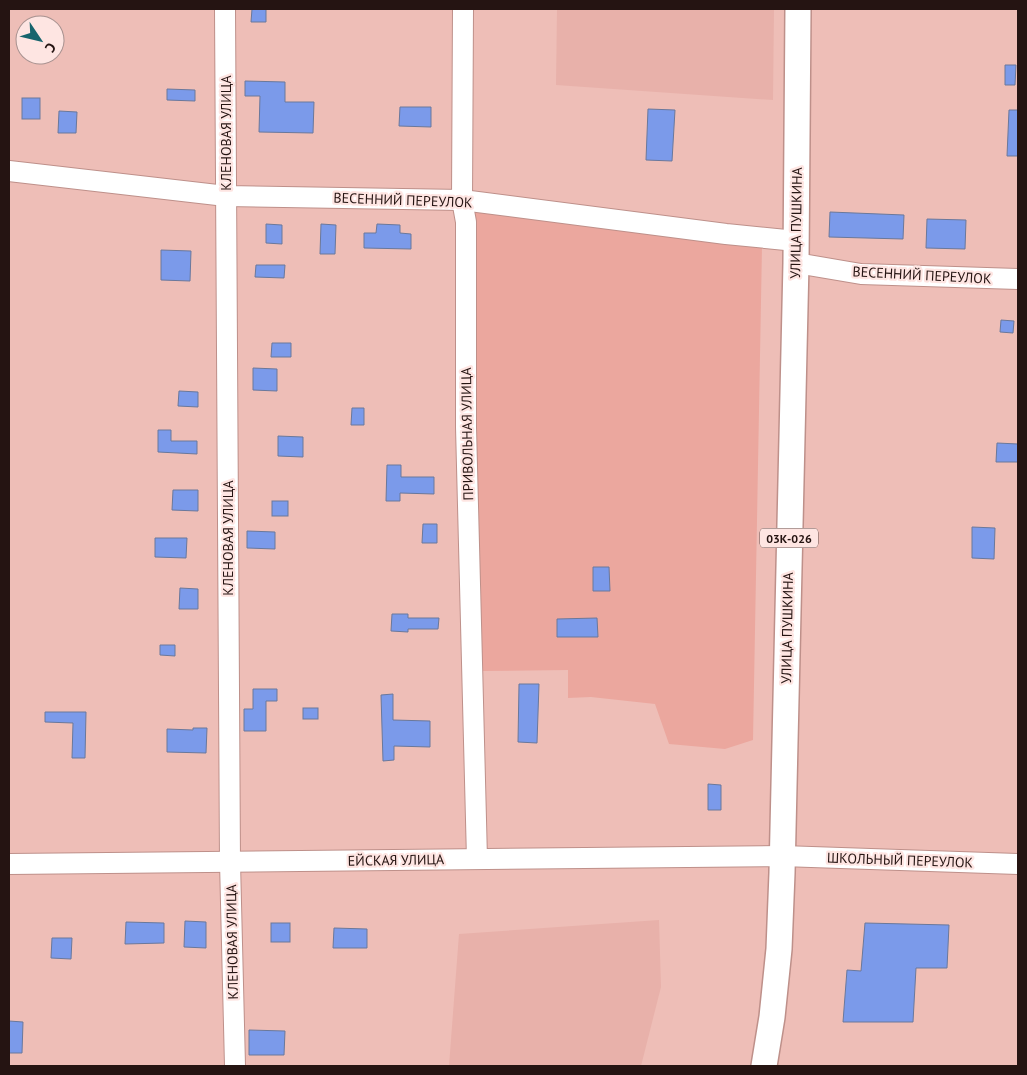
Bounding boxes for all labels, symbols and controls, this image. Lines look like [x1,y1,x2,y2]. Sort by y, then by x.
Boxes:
north arrow [15,15,65,65]
text: С [41,39,60,56]
street label: КЛЕНОВАЯ УЛИЦА [217,75,235,191]
street label: УЛИЦА ПУШКИНА [786,166,806,279]
street label: ВЕСЕННИЙ ПЕРЕУЛОК [333,189,473,211]
street label: ВЕСЕННИЙ ПЕРЕУЛОК [852,262,992,288]
street label: ПРИВОЛЬНАЯ УЛИЦА [457,367,477,501]
street label: КЛЕНОВАЯ УЛИЦА [219,480,237,596]
road number: 03К-026 [760,528,818,548]
street label: УЛИЦА ПУШКИНА [777,571,797,684]
street label: ШКОЛЬНЫЙ ПЕРЕУЛОК [827,848,974,872]
street label: ЕЙСКАЯ УЛИЦА [348,850,445,870]
street label: КЛЕНОВАЯ УЛИЦА [222,883,242,1000]

